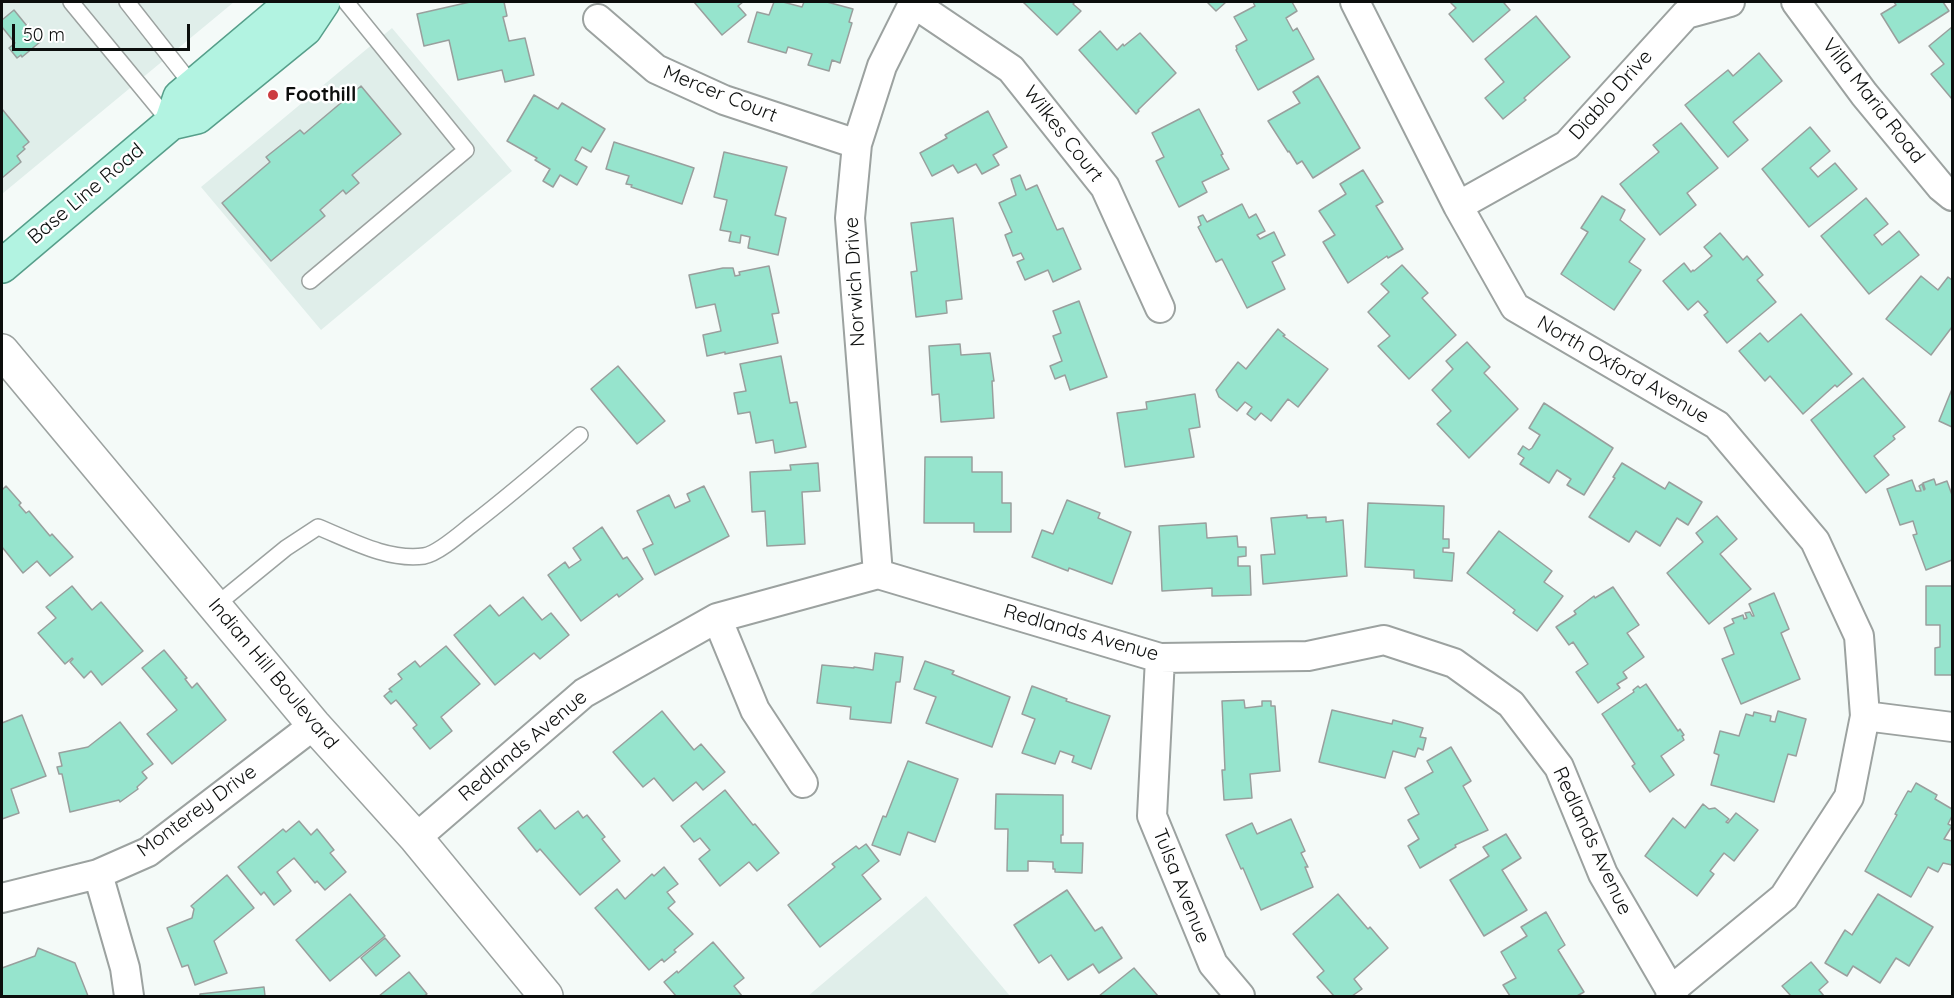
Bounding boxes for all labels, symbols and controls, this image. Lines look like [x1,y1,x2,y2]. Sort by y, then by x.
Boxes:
scale bar [15,12,194,50]
text: 50 m [23,23,65,46]
street label: Villa Maria Road [1817,34,1929,168]
street label: Diablo Drive [1564,45,1658,145]
street label: Mercer Court [659,60,781,128]
street label: Wilkes Court [1018,81,1108,187]
place label: Foothill [285,83,356,107]
marker: Foothill [266,88,280,102]
street label: Base Line Road [23,138,149,250]
street label: Norwich Drive [840,216,870,348]
street label: North Oxford Avenue [1533,311,1713,429]
street label: Indian Hill Boulevard [203,594,343,754]
street label: Redlands Avenue [1001,599,1161,667]
street label: Redlands Avenue [454,685,592,807]
street label: Monterey Drive [133,760,261,862]
street label: Redlands Avenue [1547,763,1637,919]
street label: Tulsa Avenue [1147,825,1215,947]

